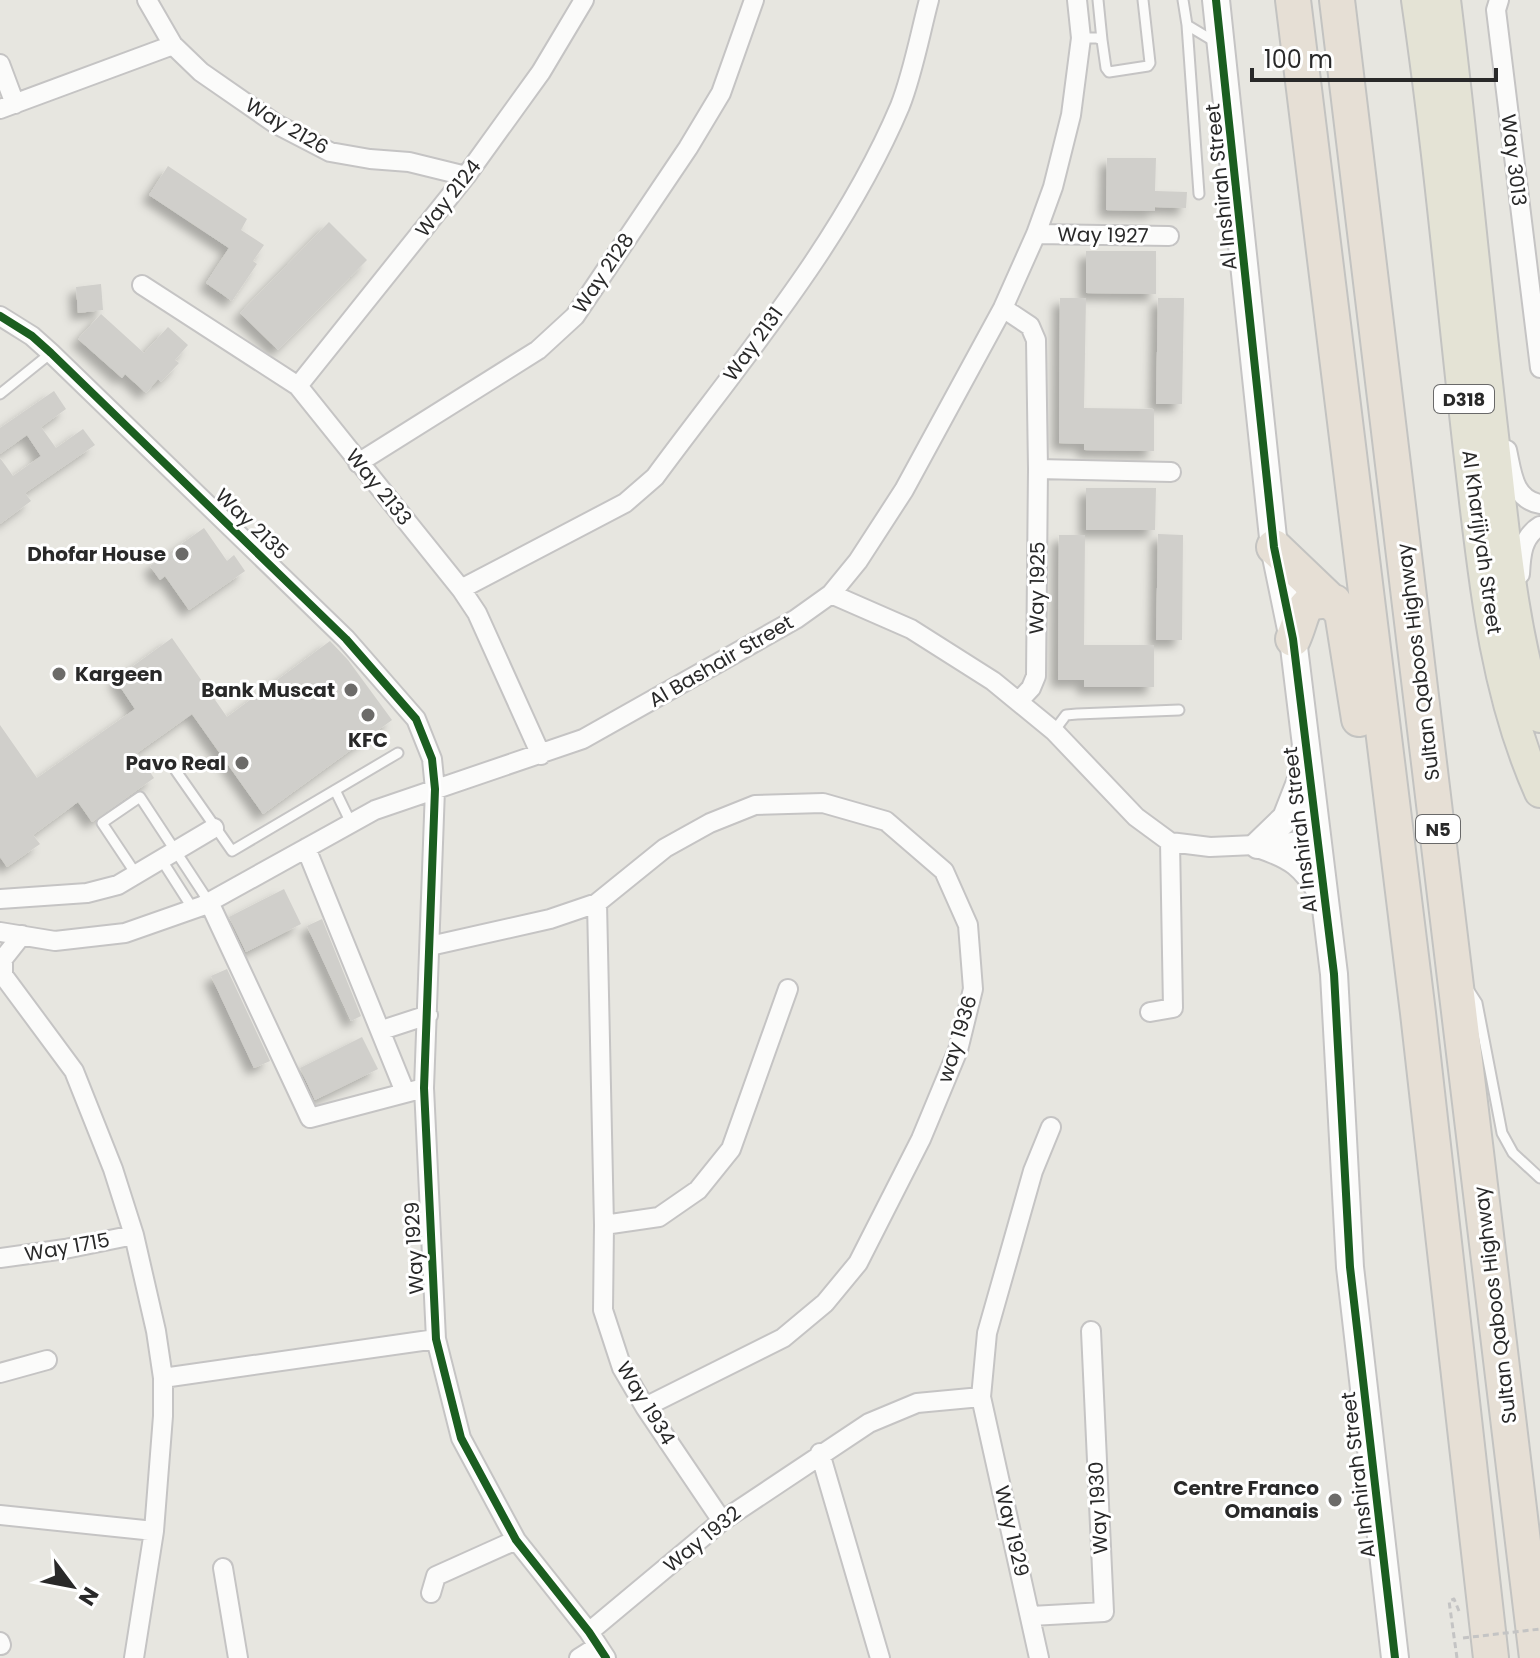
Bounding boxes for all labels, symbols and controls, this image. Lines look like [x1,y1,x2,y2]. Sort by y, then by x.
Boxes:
scale bar [1252,32,1496,82]
text: 100 m [1264,43,1333,76]
street label: Way 2126 [240,91,334,161]
street label: Al Inshirah Street [1198,102,1244,272]
street label: Way 3013 [1494,113,1534,207]
street label: Way 2124 [409,153,487,243]
street label: Way 1927 [1057,220,1149,250]
street label: Way 2128 [566,227,640,319]
street label: Way 2131 [716,301,790,387]
road number: D318 [1434,385,1494,413]
street label: Way 2133 [339,443,419,531]
street label: Al Kharijiyah Street [1455,448,1509,636]
street label: Way 2135 [209,482,295,566]
place label: Dhofar House [27,540,166,568]
street label: Way 1925 [1022,541,1052,635]
street label: Sultan Qaboos Highway [1390,542,1446,782]
marker: Dhofar House [173,545,191,563]
street label: Al Bashair Street [644,608,798,714]
place label: Kargeen [75,660,163,688]
marker: Kargeen [50,665,68,683]
place label: Bank Muscat [201,676,335,704]
marker: Bank Muscat [342,681,360,699]
marker: KFC [359,706,377,724]
place label: KFC [348,726,388,754]
street label: Al Inshirah Street [1276,745,1324,915]
place label: Pavo Real [126,749,226,777]
marker: Pavo Real [233,754,251,772]
road number: N5 [1416,815,1460,843]
street label: way 1936 [930,992,984,1086]
street label: Sultan Qaboos Highway [1467,1185,1523,1425]
street label: Way 1929 [398,1201,430,1295]
street label: Way 1715 [22,1226,112,1268]
street label: Way 1934 [610,1356,682,1450]
street label: Al Inshirah Street [1334,1390,1382,1560]
street label: Way 1930 [1082,1461,1114,1555]
place label: Centre Franco Omanais [1173,1474,1319,1525]
street label: Way 1929 [988,1483,1036,1579]
marker: Centre Franco Omanais [1326,1491,1344,1509]
street label: Way 1932 [657,1499,747,1579]
north arrow [32,1546,112,1626]
text: N [71,1581,106,1612]

